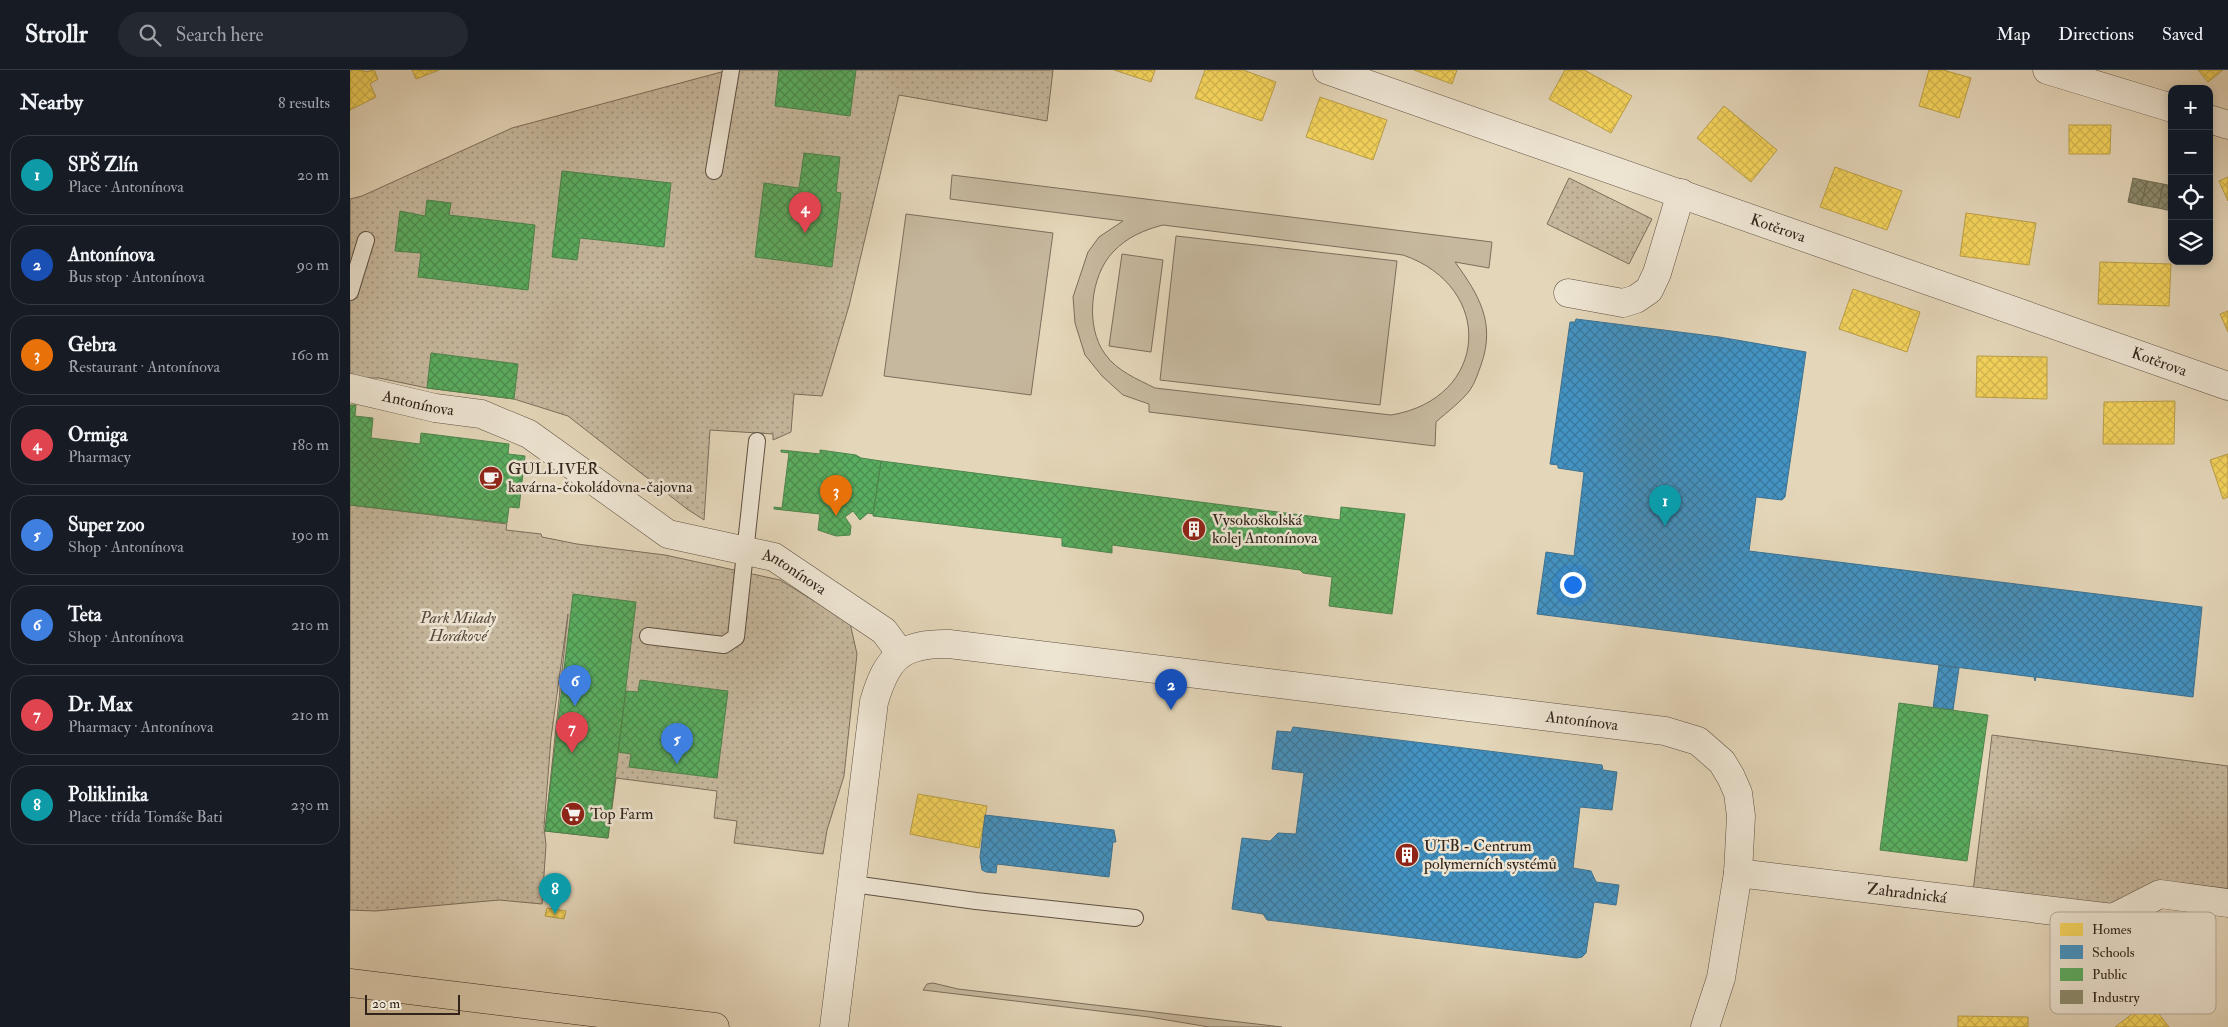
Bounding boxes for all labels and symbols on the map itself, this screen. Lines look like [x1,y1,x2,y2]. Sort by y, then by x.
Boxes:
pin: 4 [789,192,821,233]
street label: Kotěrova [1748,209,1809,247]
street label: Kotěrova [2129,343,2190,381]
street label: Antonínova [379,386,456,420]
place label: GULLIVER kavárna-čokoládovna-čajovna [508,459,693,497]
cafe icon: GULLIVER kavárna-čokoládovna-čajovna [478,465,504,491]
pin: 3 [820,475,852,516]
pin: 1 [1649,485,1681,526]
place label: Vysokoškolská kolej Antonínova [1212,510,1318,548]
building icon: Vysokoškolská kolej Antonínova [1181,516,1207,542]
street label: Antonínova [759,544,831,600]
your location [1560,572,1586,598]
park label: Park Milady Horákové [419,608,496,646]
pin: 6 [559,665,591,706]
pin: 2 [1155,669,1187,710]
street label: Antonínova [1544,706,1620,735]
pin: 7 [556,712,588,753]
pin: 5 [661,723,693,764]
supermarket icon: Top Farm [560,801,586,827]
place label: Top Farm [590,804,654,825]
place label: UTB - Centrum polymerních systémů [1423,836,1557,875]
building icon: UTB - Centrum polymerních systémů [1394,842,1420,868]
pin: 8 [539,873,571,914]
street label: Zahradnická [1866,879,1948,908]
legend [2050,912,2216,1014]
text: Homes [2092,921,2132,938]
text: Schools [2092,944,2135,961]
text: Public [2092,966,2127,983]
text: Industry [2092,989,2141,1007]
scale bar [365,992,460,1015]

